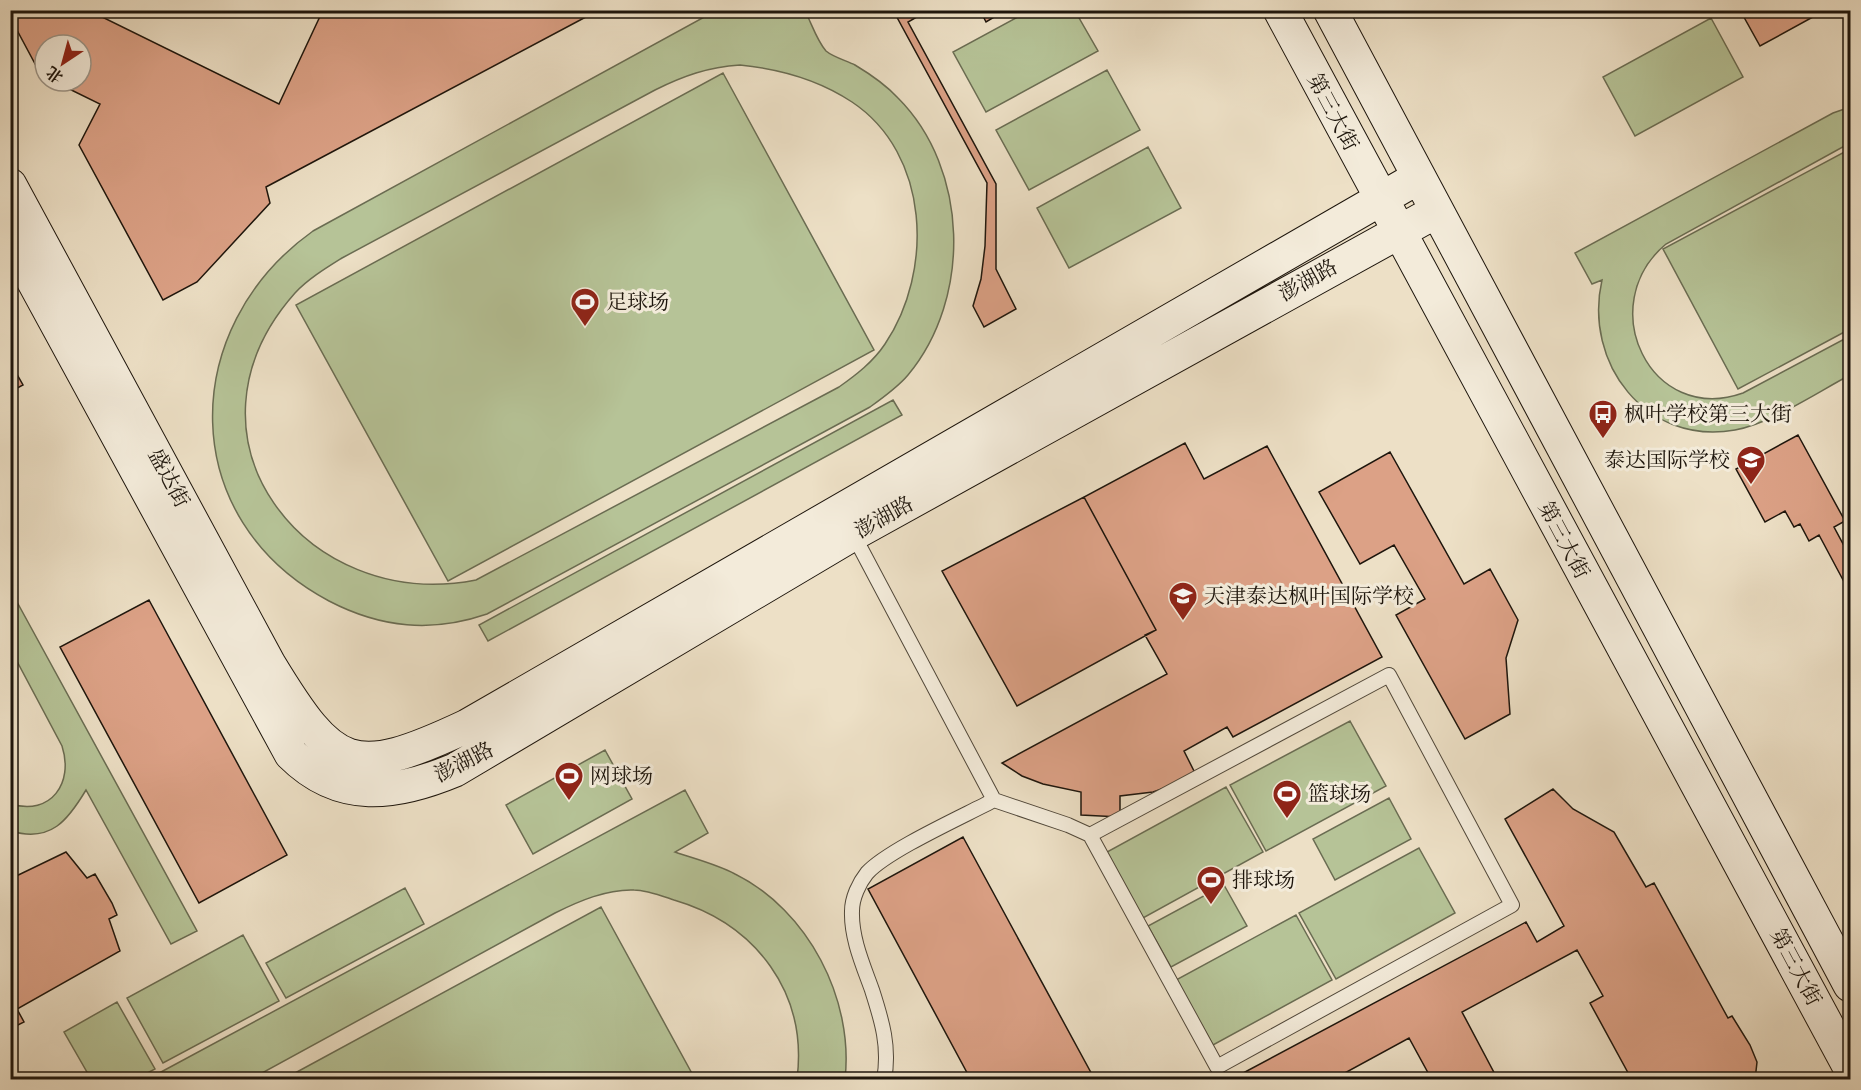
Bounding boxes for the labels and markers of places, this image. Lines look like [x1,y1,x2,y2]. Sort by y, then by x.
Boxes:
sports icon: 足球场 [569,286,601,328]
place label: 足球场 [606,291,669,314]
bus stop icon: 枫叶学校第三大街 [1587,398,1619,440]
place label: 枫叶学校第三大街 [1624,403,1792,426]
school or university icon: 泰达国际学校 [1735,444,1767,486]
place label: 泰达国际学校 [1604,449,1730,472]
school or university icon: 天津泰达枫叶国际学校 [1167,580,1199,622]
place label: 天津泰达枫叶国际学校 [1204,585,1414,608]
sports icon: 网球场 [553,760,585,802]
place label: 网球场 [590,765,653,788]
sports icon: 篮球场 [1271,778,1303,820]
place label: 篮球场 [1308,783,1371,806]
sports icon: 排球场 [1195,864,1227,906]
place label: 排球场 [1232,869,1295,892]

